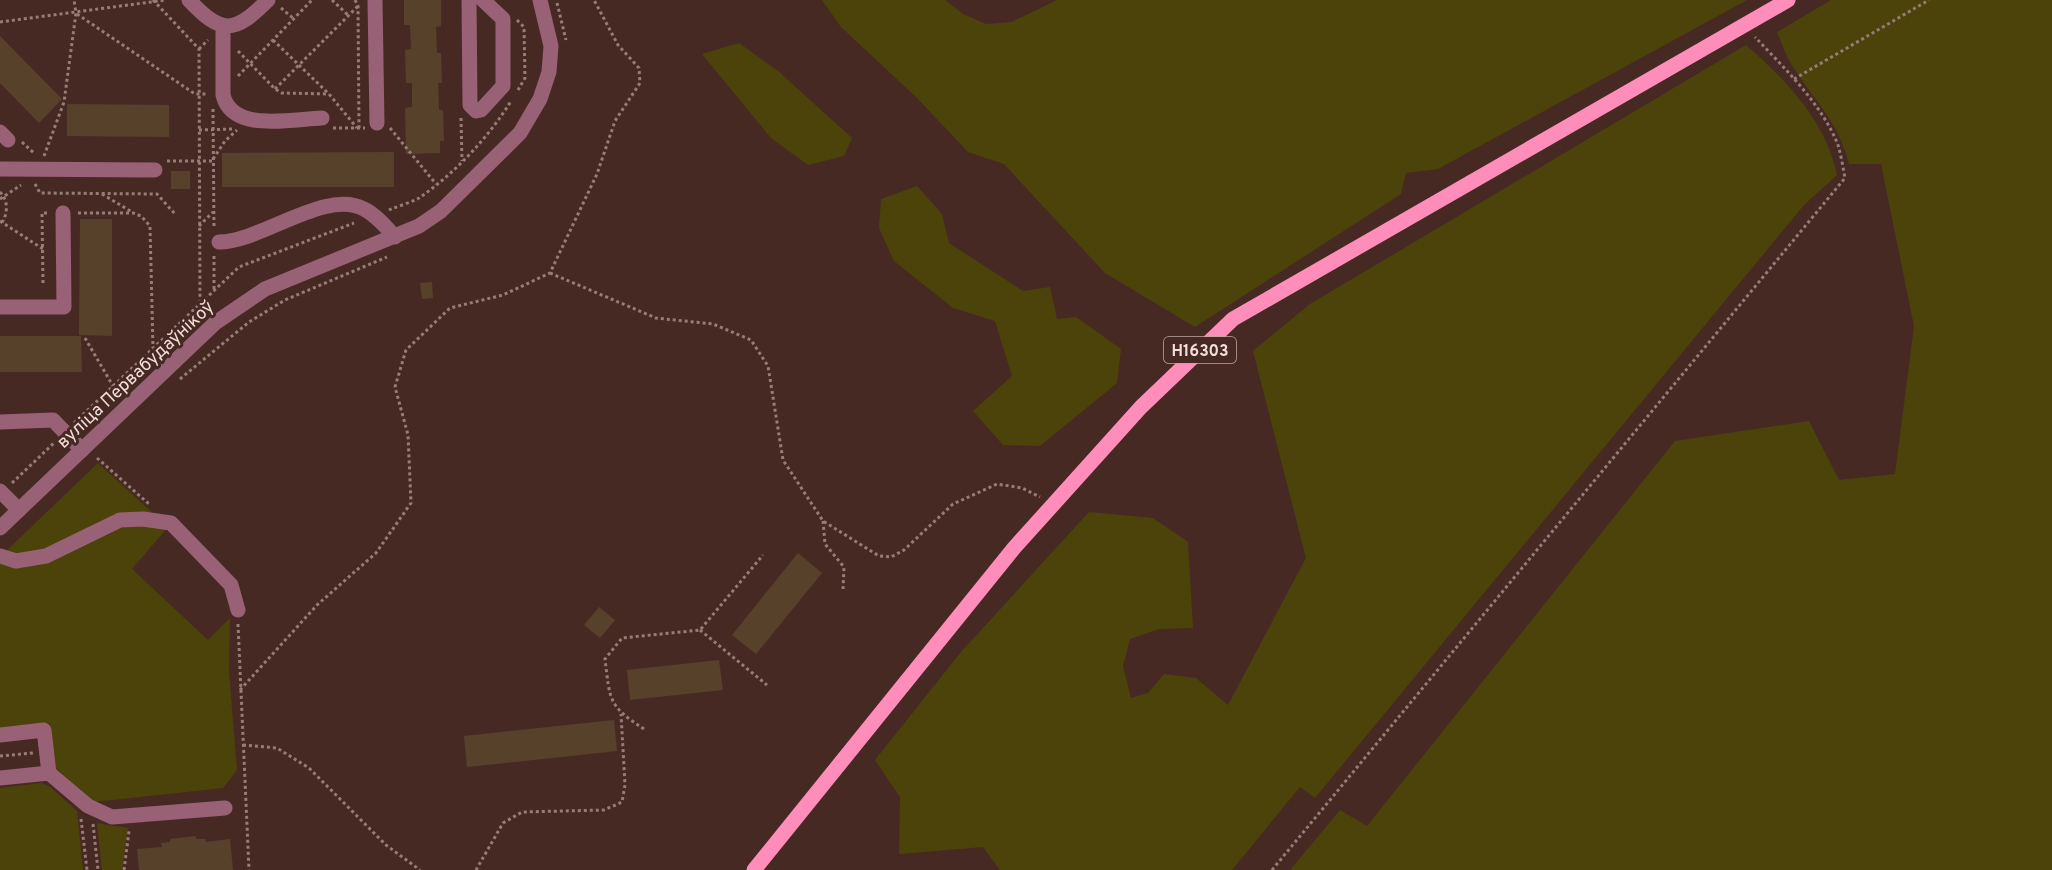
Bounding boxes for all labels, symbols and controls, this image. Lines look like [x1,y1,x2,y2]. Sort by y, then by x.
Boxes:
street label: вуліца Первабудаўнікоў [53,296,219,454]
road number: Н16303 [1164,337,1236,363]

